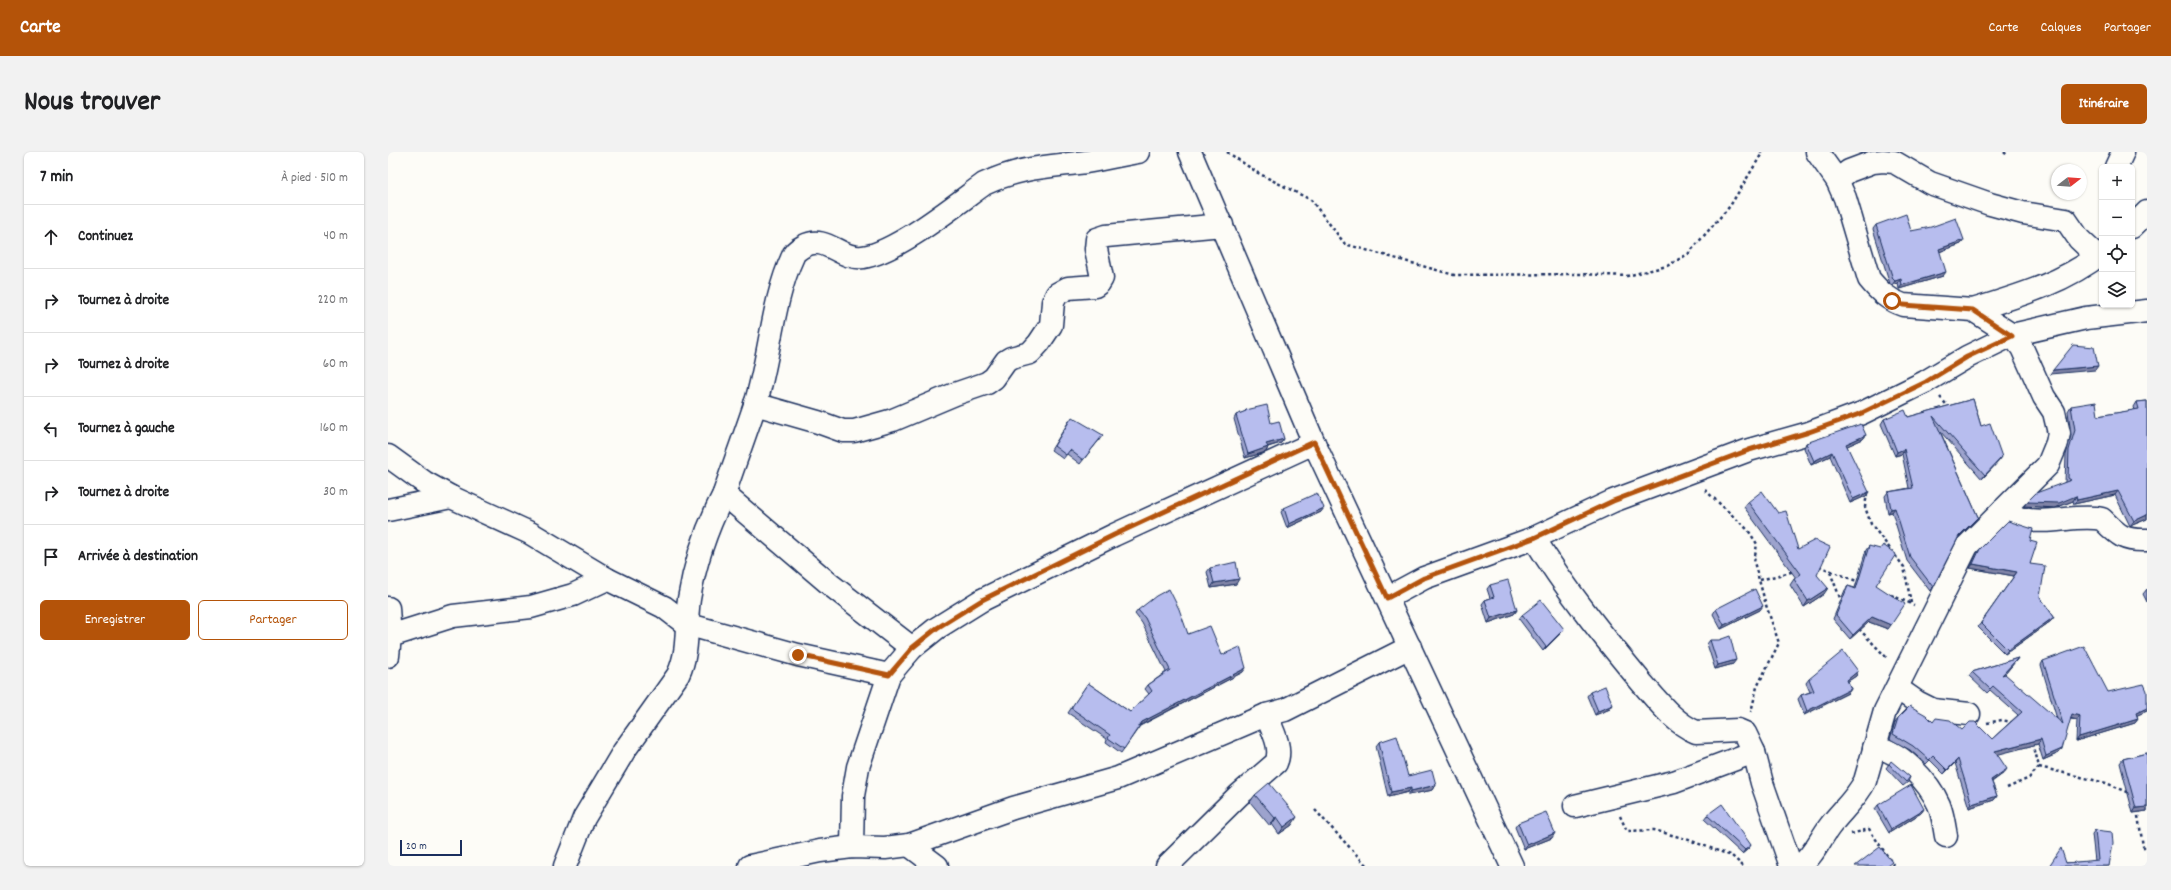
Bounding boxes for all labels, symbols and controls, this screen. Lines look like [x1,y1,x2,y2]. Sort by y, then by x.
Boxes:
text: Carte [20,15,61,42]
text: Carte [1989,18,2019,38]
text: Calques [2041,18,2082,38]
text: Partager [2104,18,2151,38]
text: Nous trouver [24,84,160,124]
button: Itinéraire [2061,84,2147,124]
north arrow [2051,164,2087,200]
map controls [2099,164,2135,308]
button: + [2099,164,2135,200]
text: 7 min [40,166,73,190]
text: À pied · 510 m [281,169,348,188]
button: − [2099,200,2135,236]
icon: ahead [40,226,62,248]
text: Continuez [78,226,133,248]
text: 40 m [324,227,348,246]
button: locate [2099,236,2135,272]
button: layers [2099,272,2135,308]
icon: right [40,290,62,312]
text: Tournez à droite [78,290,169,312]
text: 220 m [318,291,348,310]
route start [1883,292,1901,310]
icon: right [40,354,62,376]
text: Tournez à droite [78,354,169,376]
text: 60 m [323,355,348,374]
icon: left [40,418,62,440]
text: Tournez à gauche [78,418,175,440]
text: 160 m [320,419,348,438]
icon: right [40,482,62,504]
text: Tournez à droite [78,482,169,504]
text: 30 m [323,483,348,502]
icon: arrive [40,546,62,568]
text: Arrivée à destination [78,546,198,568]
button: Enregistrer [40,600,190,640]
button: Partager [198,600,348,640]
route end [789,646,807,664]
scale bar [400,838,462,857]
text: 20 m [406,839,427,855]

